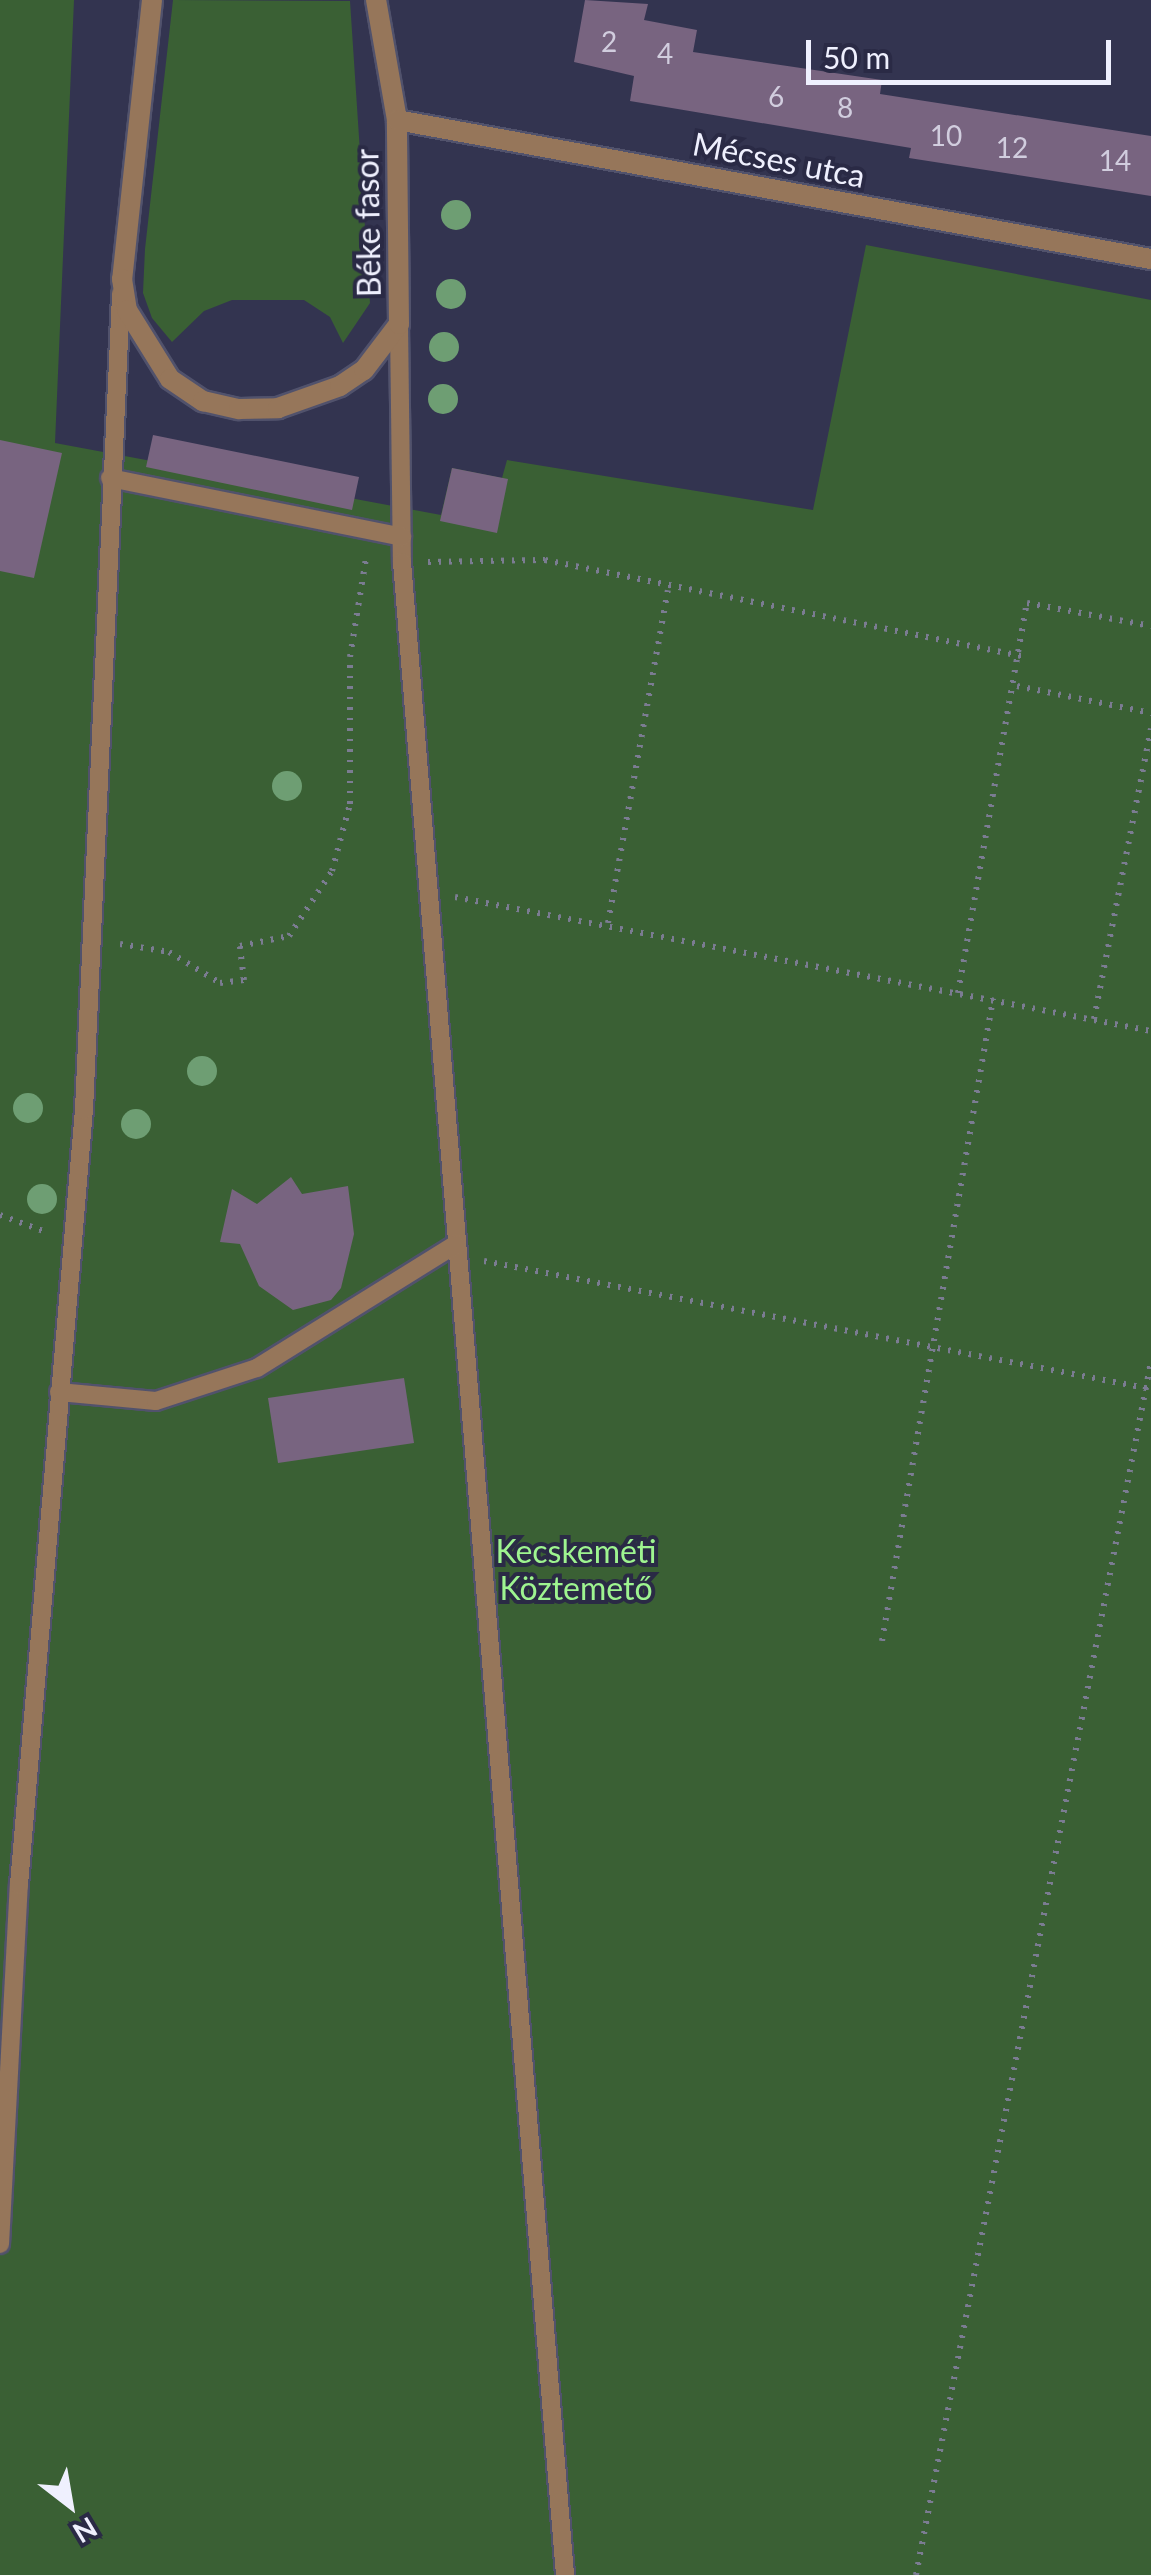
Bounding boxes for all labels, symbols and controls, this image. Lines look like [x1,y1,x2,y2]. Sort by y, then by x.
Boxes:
scale bar [811,20,1116,82]
house number: 2 [601,24,617,58]
house number: 4 [657,36,673,70]
text: 50 m [823,39,890,75]
house number: 6 [768,79,784,113]
house number: 8 [837,90,853,124]
house number: 10 [930,118,962,152]
street label: Mécses utca [690,124,868,196]
house number: 12 [996,130,1028,164]
house number: 14 [1099,143,1131,177]
street label: Béke fasor [348,148,388,298]
park label: Kecskeméti Köztemető [495,1533,657,1608]
north arrow [20,2455,120,2555]
text: N [67,2511,103,2551]

